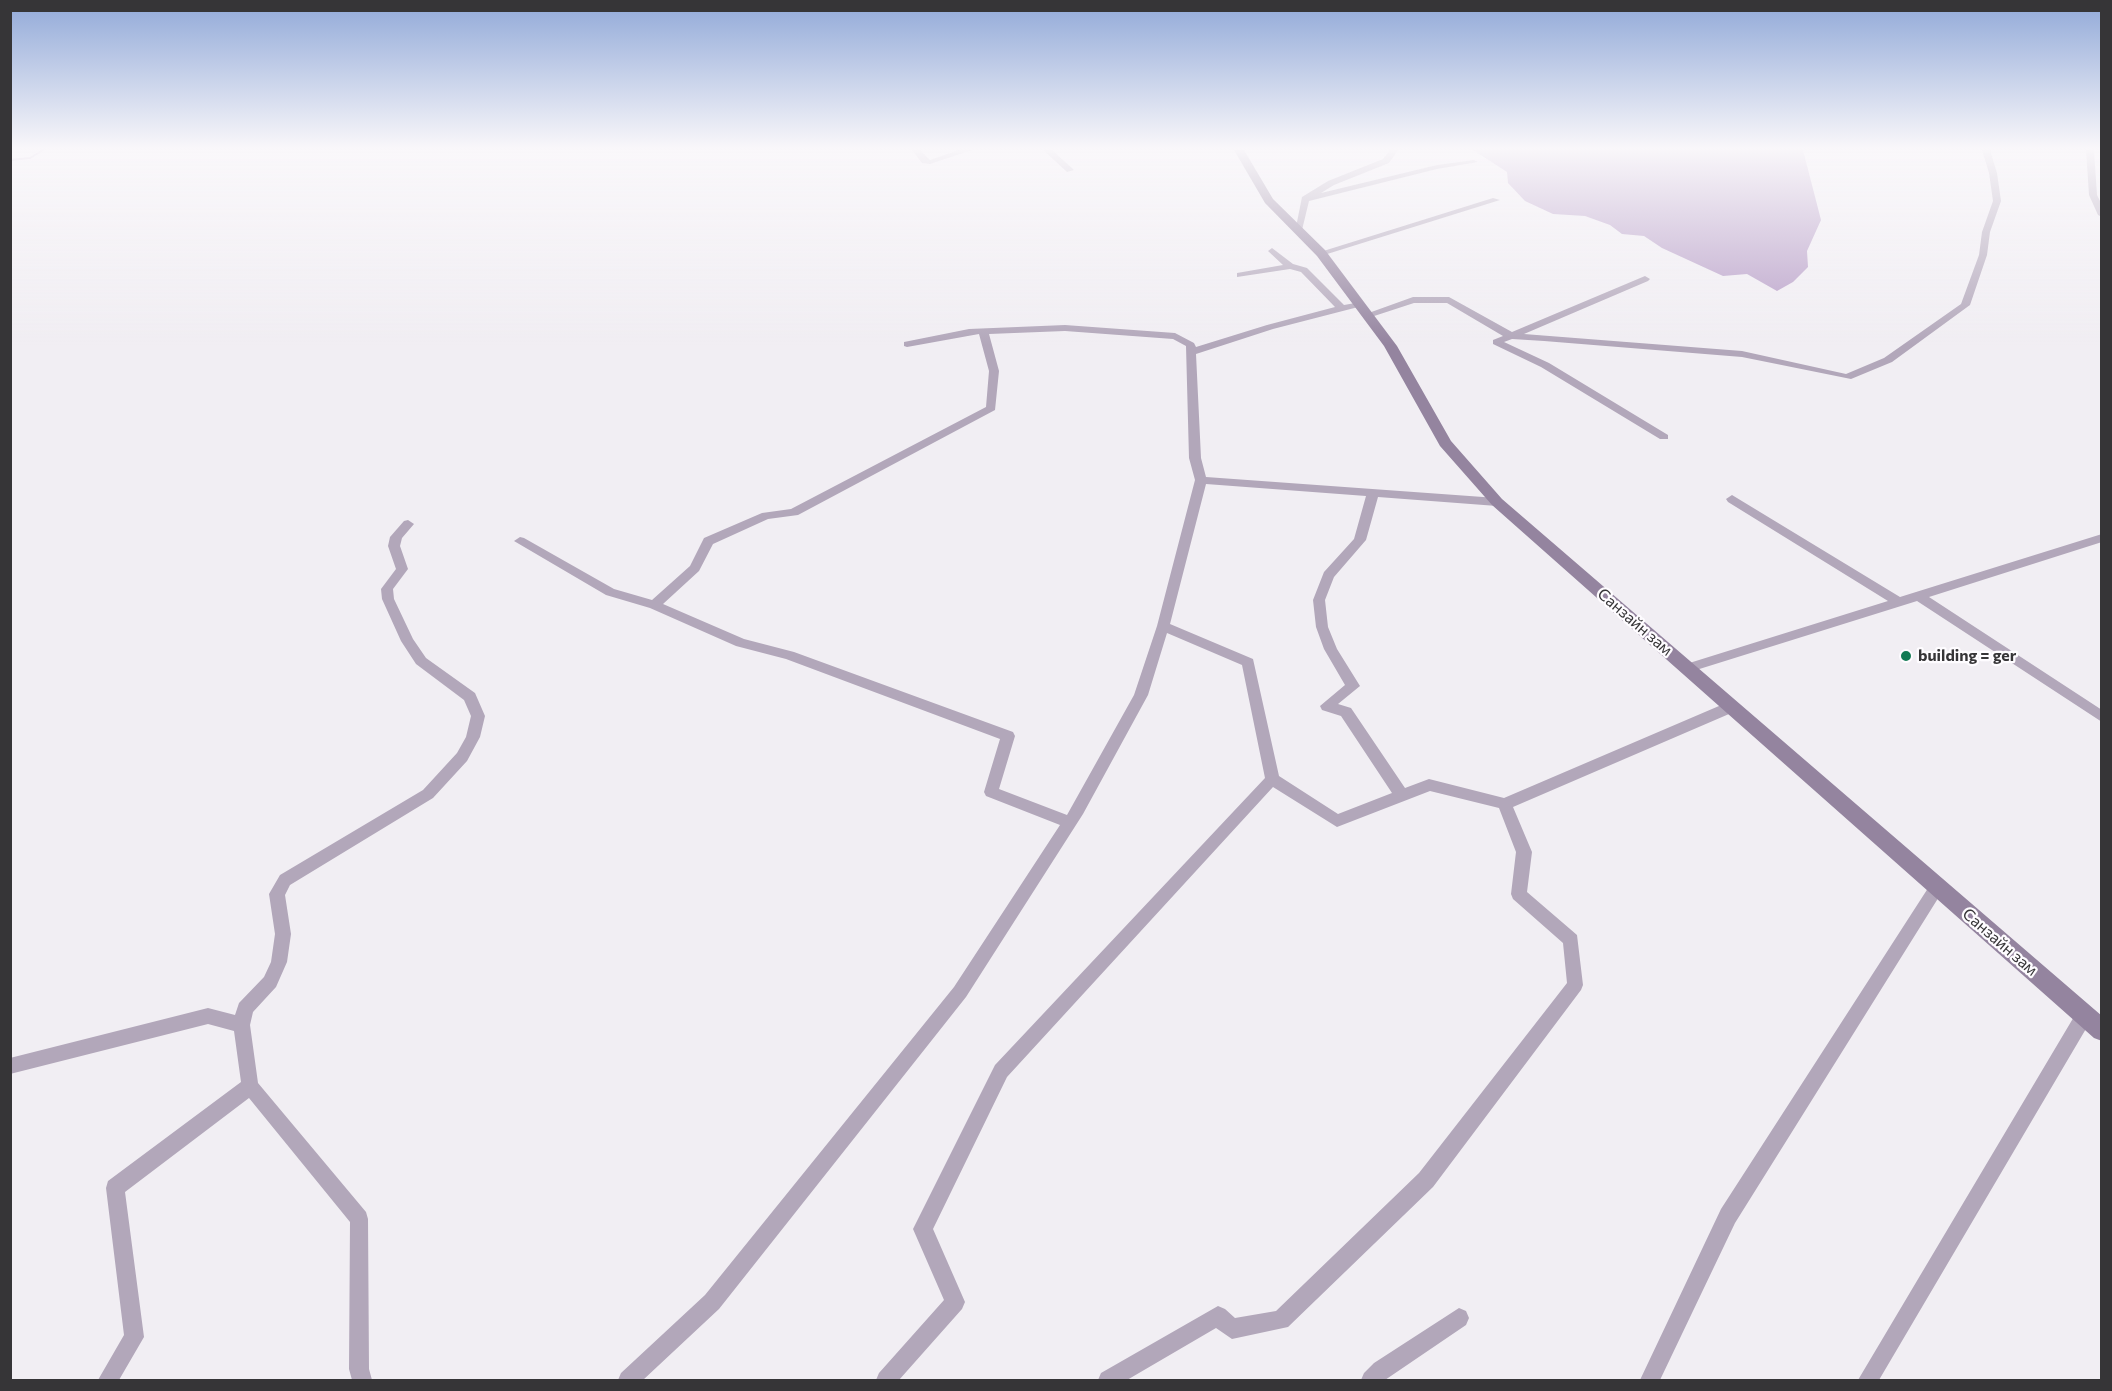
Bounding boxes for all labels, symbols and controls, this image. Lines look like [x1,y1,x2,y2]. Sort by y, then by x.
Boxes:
street label: Санзайн зам [1594,584,1676,660]
place label: building = ger [1918,646,2016,666]
marker: building = ger [1899,649,1913,663]
street label: Санзайн зам [1959,904,2041,980]

